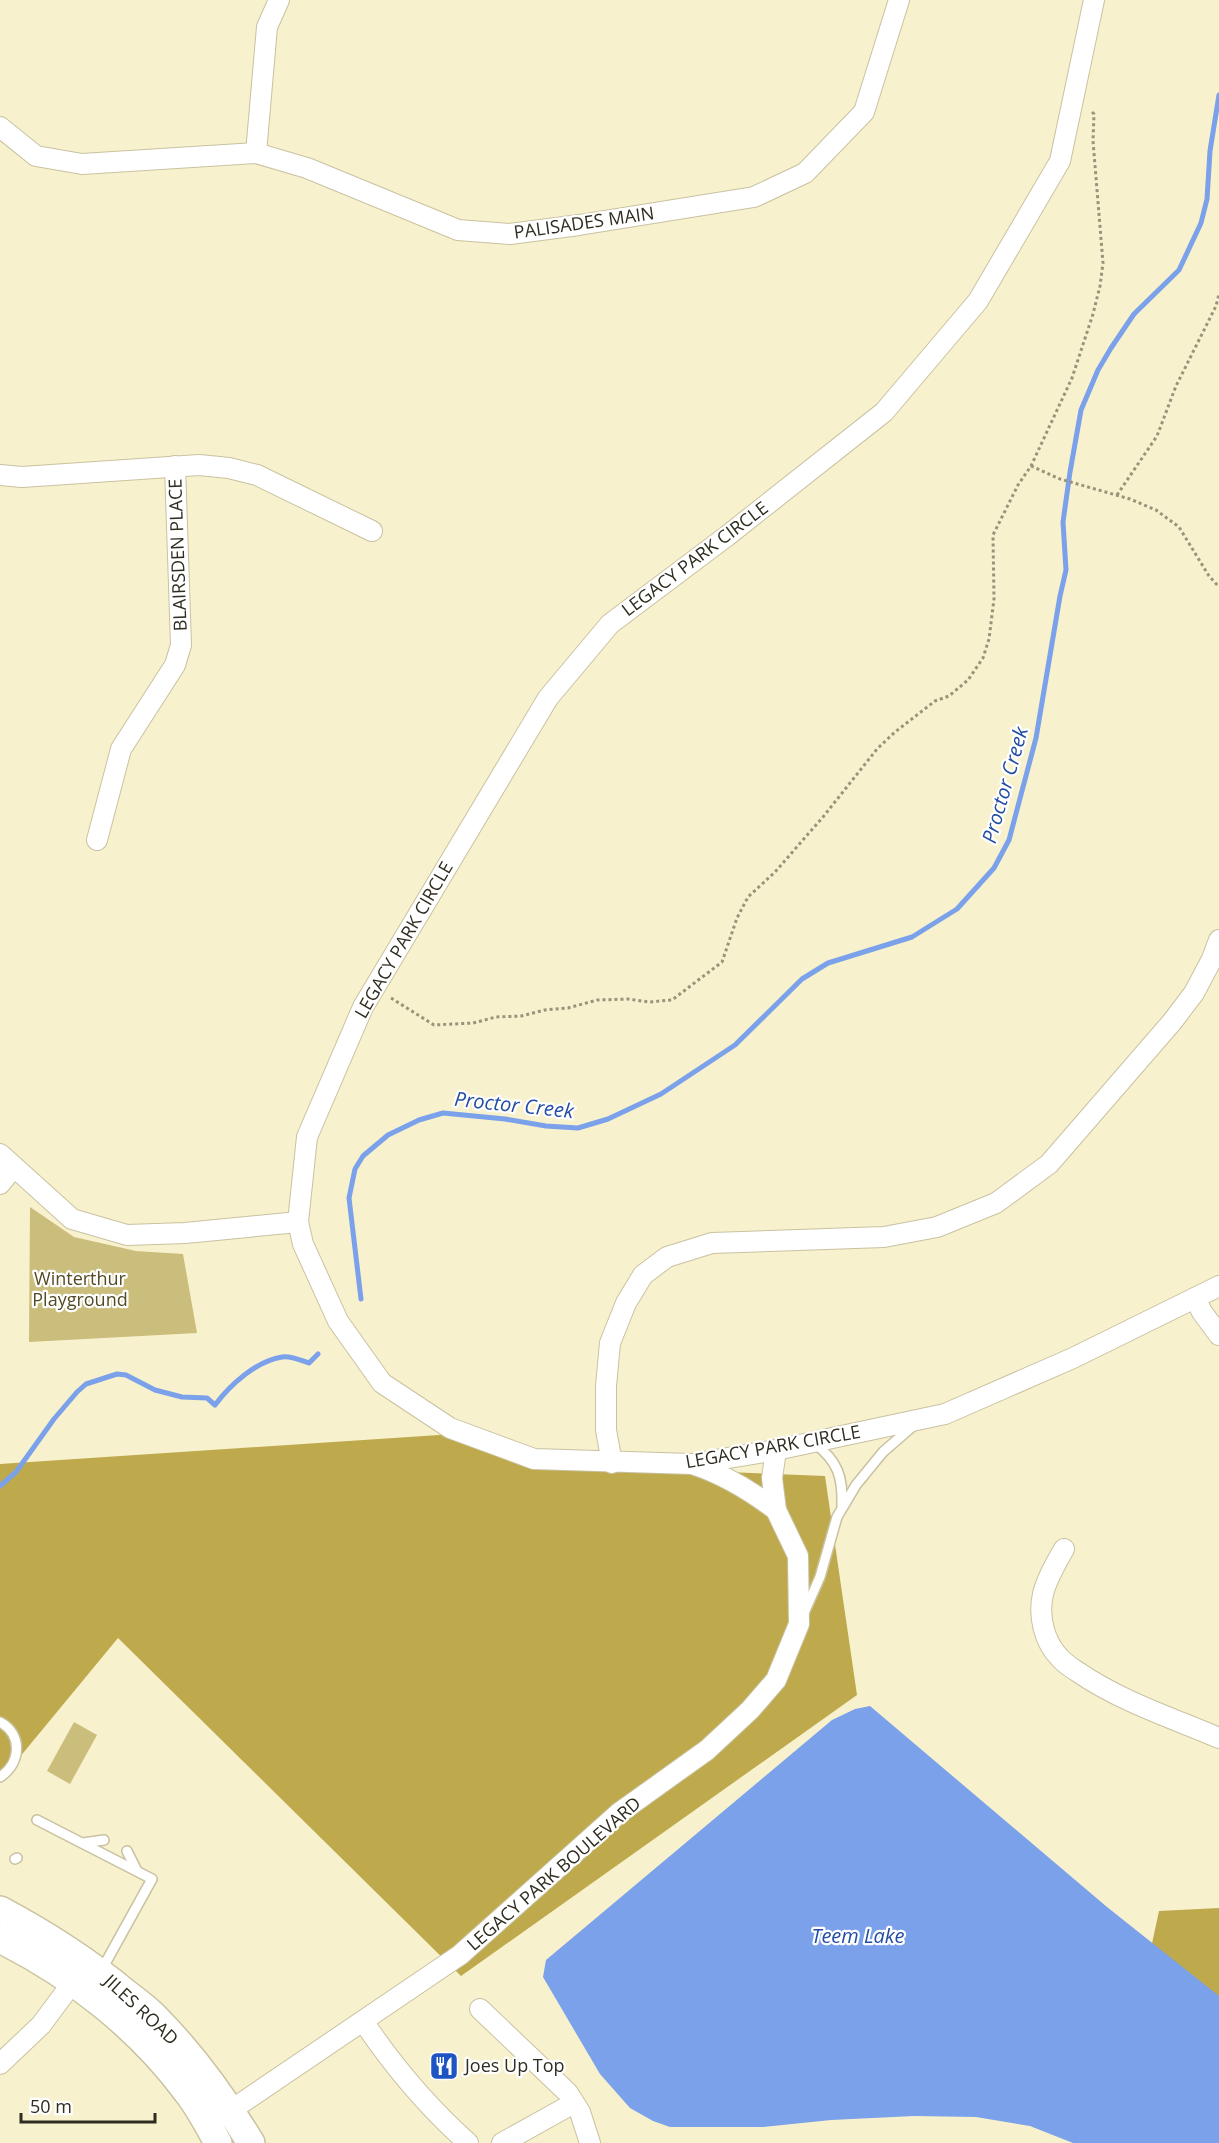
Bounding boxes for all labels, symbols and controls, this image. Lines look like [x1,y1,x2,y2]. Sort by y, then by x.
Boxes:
street label: PALISADES MAIN [512,200,656,244]
street label: BLAIRSDEN PLACE [162,478,192,632]
street label: LEGACY PARK CIRCLE [616,495,772,621]
water label: Proctor Creek [975,722,1034,846]
street label: LEGACY PARK CIRCLE [348,857,458,1022]
water label: Proctor Creek [453,1085,576,1124]
park label: Winterthur Playground [32,1266,128,1311]
street label: LEGACY PARK CIRCLE [684,1419,862,1473]
street label: LEGACY PARK BOULEVARD [461,1791,646,1956]
water label: Teem Lake [811,1922,905,1949]
street label: JILES ROAD [98,1967,184,2050]
restaurant icon: Joes Up Top [428,2050,460,2082]
place label: Joes Up Top [463,2053,565,2077]
scale bar [21,2086,154,2124]
text: 50 m [30,2094,72,2118]

